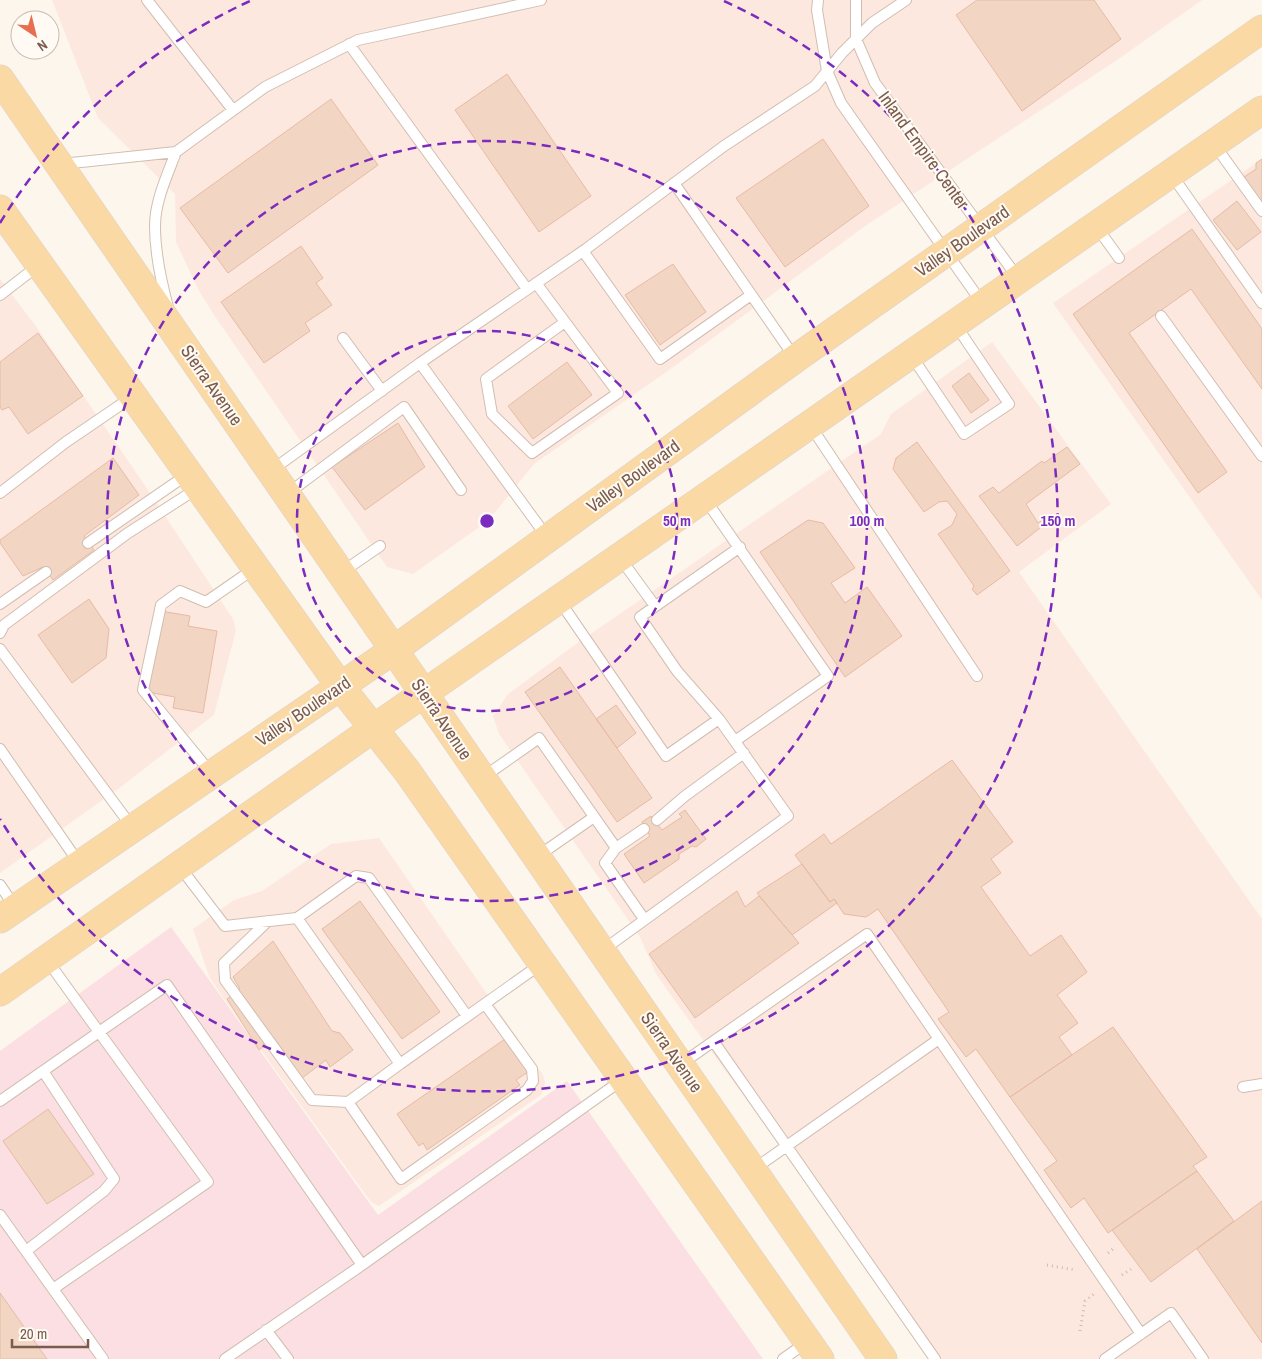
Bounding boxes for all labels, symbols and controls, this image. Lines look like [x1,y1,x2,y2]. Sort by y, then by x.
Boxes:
north arrow [10,10,60,60]
text: N [34,36,51,55]
street label: Inland Empire Center [873,86,975,214]
street label: Valley Boulevard [910,199,1014,283]
street label: Sierra Avenue [175,340,249,430]
street label: Valley Boulevard [581,434,685,518]
text: 50 m [663,510,691,531]
text: 100 m [850,510,884,531]
text: 150 m [1041,510,1075,531]
centre of rings [478,512,496,530]
street label: Valley Boulevard [251,670,355,752]
street label: Sierra Avenue [406,673,478,765]
street label: Sierra Avenue [635,1007,709,1097]
scale bar [12,1316,89,1348]
text: 20 m [20,1323,47,1344]

